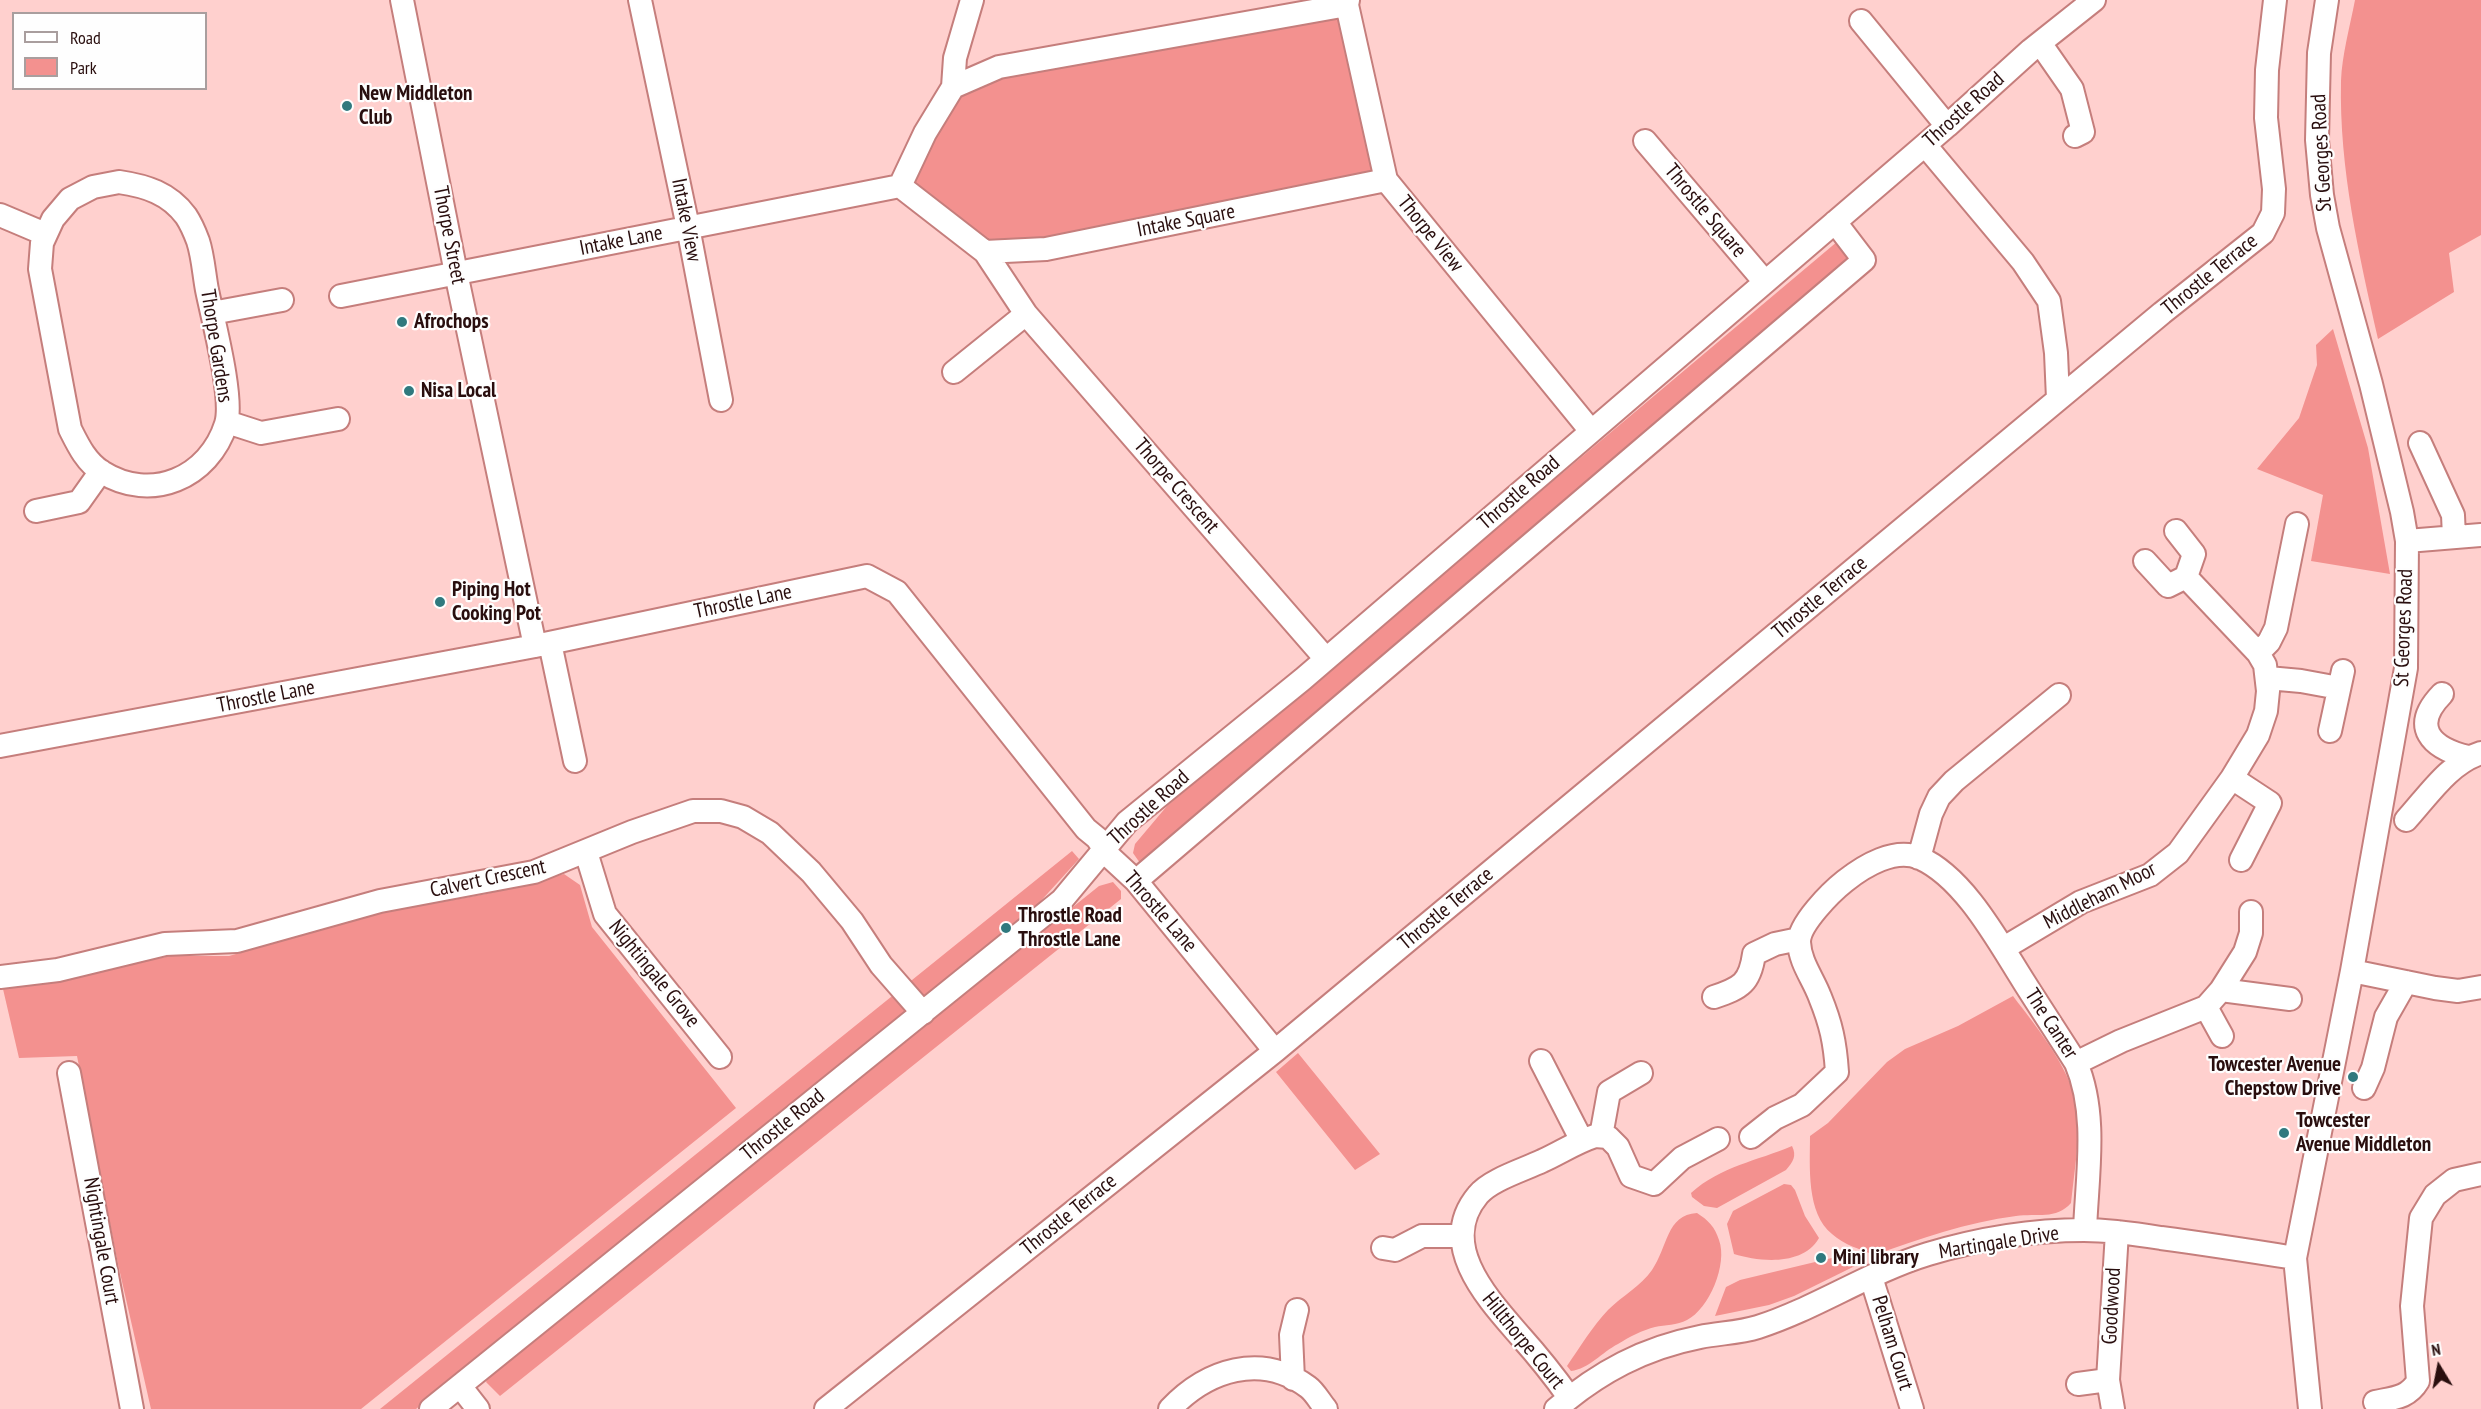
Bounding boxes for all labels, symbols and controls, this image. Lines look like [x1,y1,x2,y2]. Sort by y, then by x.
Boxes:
legend [12,12,207,90]
text: Road [70,26,101,49]
text: Park [70,56,97,79]
street label: Throstle Road [1918,67,2010,153]
place label: New Middleton Club [359,81,472,131]
street label: St Georges Road [2306,93,2338,213]
marker: New Middleton Club [340,99,354,113]
street label: Throstle Square [1659,159,1751,263]
street label: Intake View [666,176,706,264]
street label: Thorpe Street [427,184,471,286]
street label: Thorpe View [1392,191,1468,277]
street label: Intake Square [1135,199,1237,243]
street label: Intake Lane [577,221,665,261]
street label: Throstle Terrace [2157,229,2263,321]
street label: Thorpe Gardens [195,288,237,404]
place label: Afrochops [414,309,488,335]
marker: Afrochops [395,315,409,329]
place label: Nisa Local [421,378,496,404]
marker: Nisa Local [402,384,416,398]
street label: Thorpe Crescent [1128,433,1224,539]
street label: Throstle Road [1473,451,1565,535]
street label: Throstle Terrace [1767,551,1873,645]
street label: St Georges Road [2389,569,2419,687]
place label: Piping Hot Cooking Pot [452,577,541,627]
street label: Throstle Lane [692,579,794,625]
marker: Piping Hot Cooking Pot [433,595,447,609]
street label: Throstle Lane [215,675,317,719]
street label: Throstle Road [1103,765,1195,851]
street label: Calvert Crescent [428,854,548,904]
street label: Middleham Moor [2040,857,2160,935]
street label: Throstle Terrace [1393,862,1499,956]
street label: Throstle Lane [1118,866,1202,958]
place label: Throstle Road Throstle Lane [1018,903,1122,953]
street label: Nightingale Grove [603,915,705,1033]
marker: Throstle Road Throstle Lane [999,921,1013,935]
street label: The Canter [2019,984,2083,1064]
place label: Towcester Avenue Chepstow Drive [2208,1052,2341,1102]
marker: Towcester Avenue Chepstow Drive [2346,1070,2360,1084]
street label: Throstle Road [736,1084,830,1166]
place label: Towcester Avenue Middleton [2296,1108,2431,1158]
marker: Towcester Avenue Middleton [2277,1126,2291,1140]
street label: Throstle Terrace [1016,1169,1122,1261]
street label: Nightingale Court [77,1176,125,1306]
street label: Martingale Drive [1937,1221,2061,1265]
place label: Mini library [1833,1245,1919,1271]
marker: Mini library [1814,1251,1828,1265]
street label: Goodwood [2097,1267,2127,1345]
street label: Hillthorpe Court [1476,1288,1570,1394]
street label: Pelham Court [1866,1293,1918,1393]
north arrow [2409,1337,2469,1397]
text: N [2430,1339,2442,1360]

